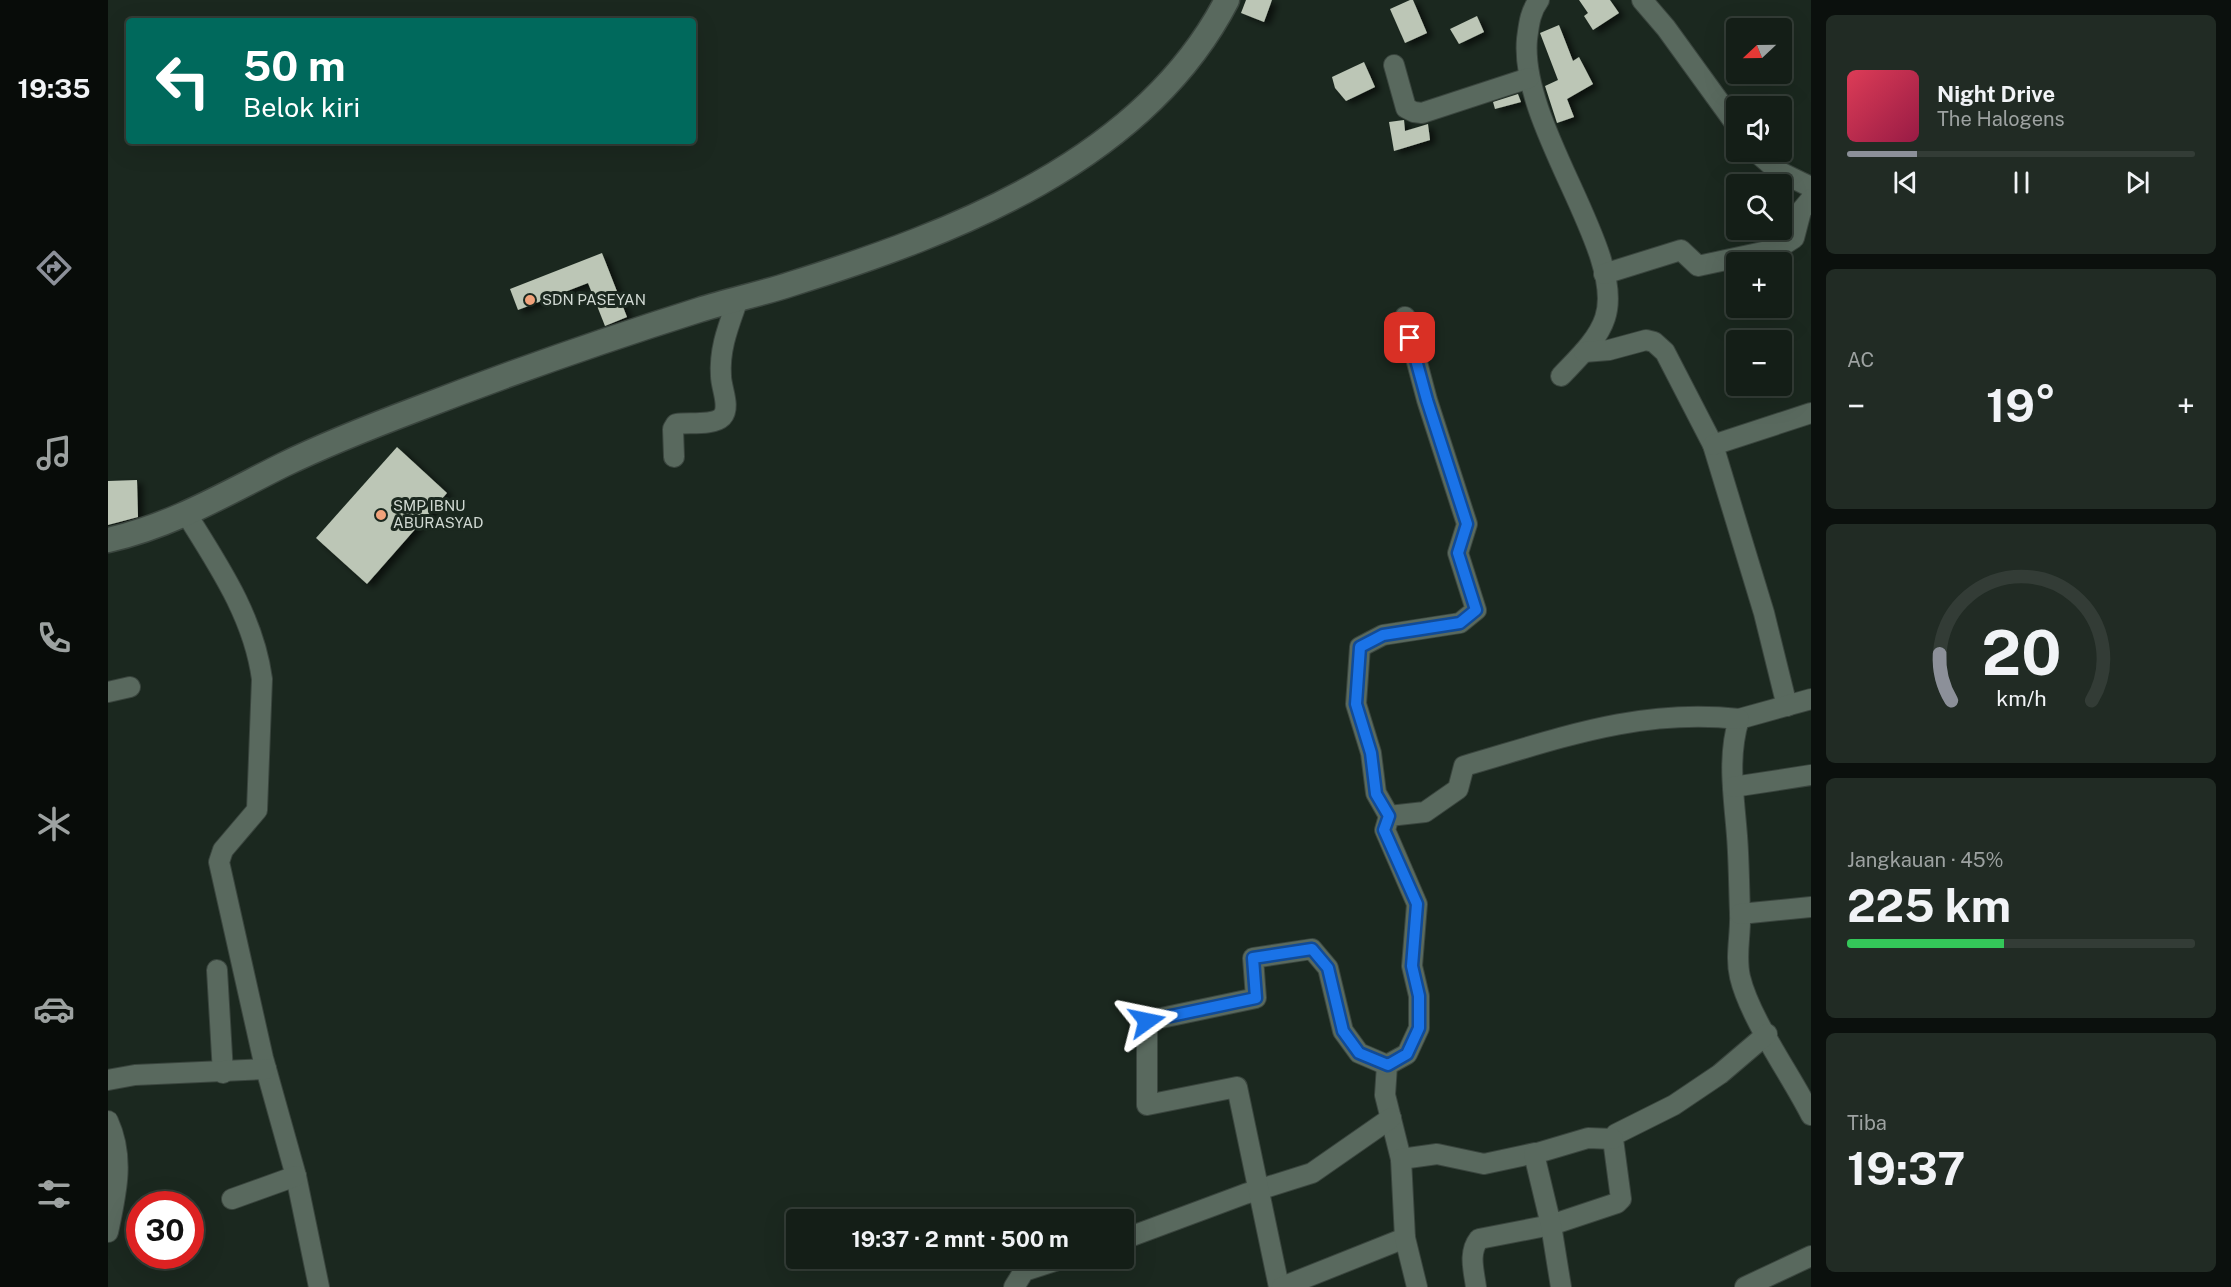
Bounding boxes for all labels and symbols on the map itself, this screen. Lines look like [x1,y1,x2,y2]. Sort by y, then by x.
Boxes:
north arrow [1726,18,1792,84]
place label: SDN PASEYAN [542,291,646,308]
marker: SDN PASEYAN [523,293,537,307]
pin [1384,312,1435,363]
place label: SMP IBNU ABURASYAD [393,497,483,531]
marker: SMP IBNU ABURASYAD [374,508,388,522]
position arrow [1115,989,1179,1053]
speed limit sign: 30 [126,1191,204,1269]

